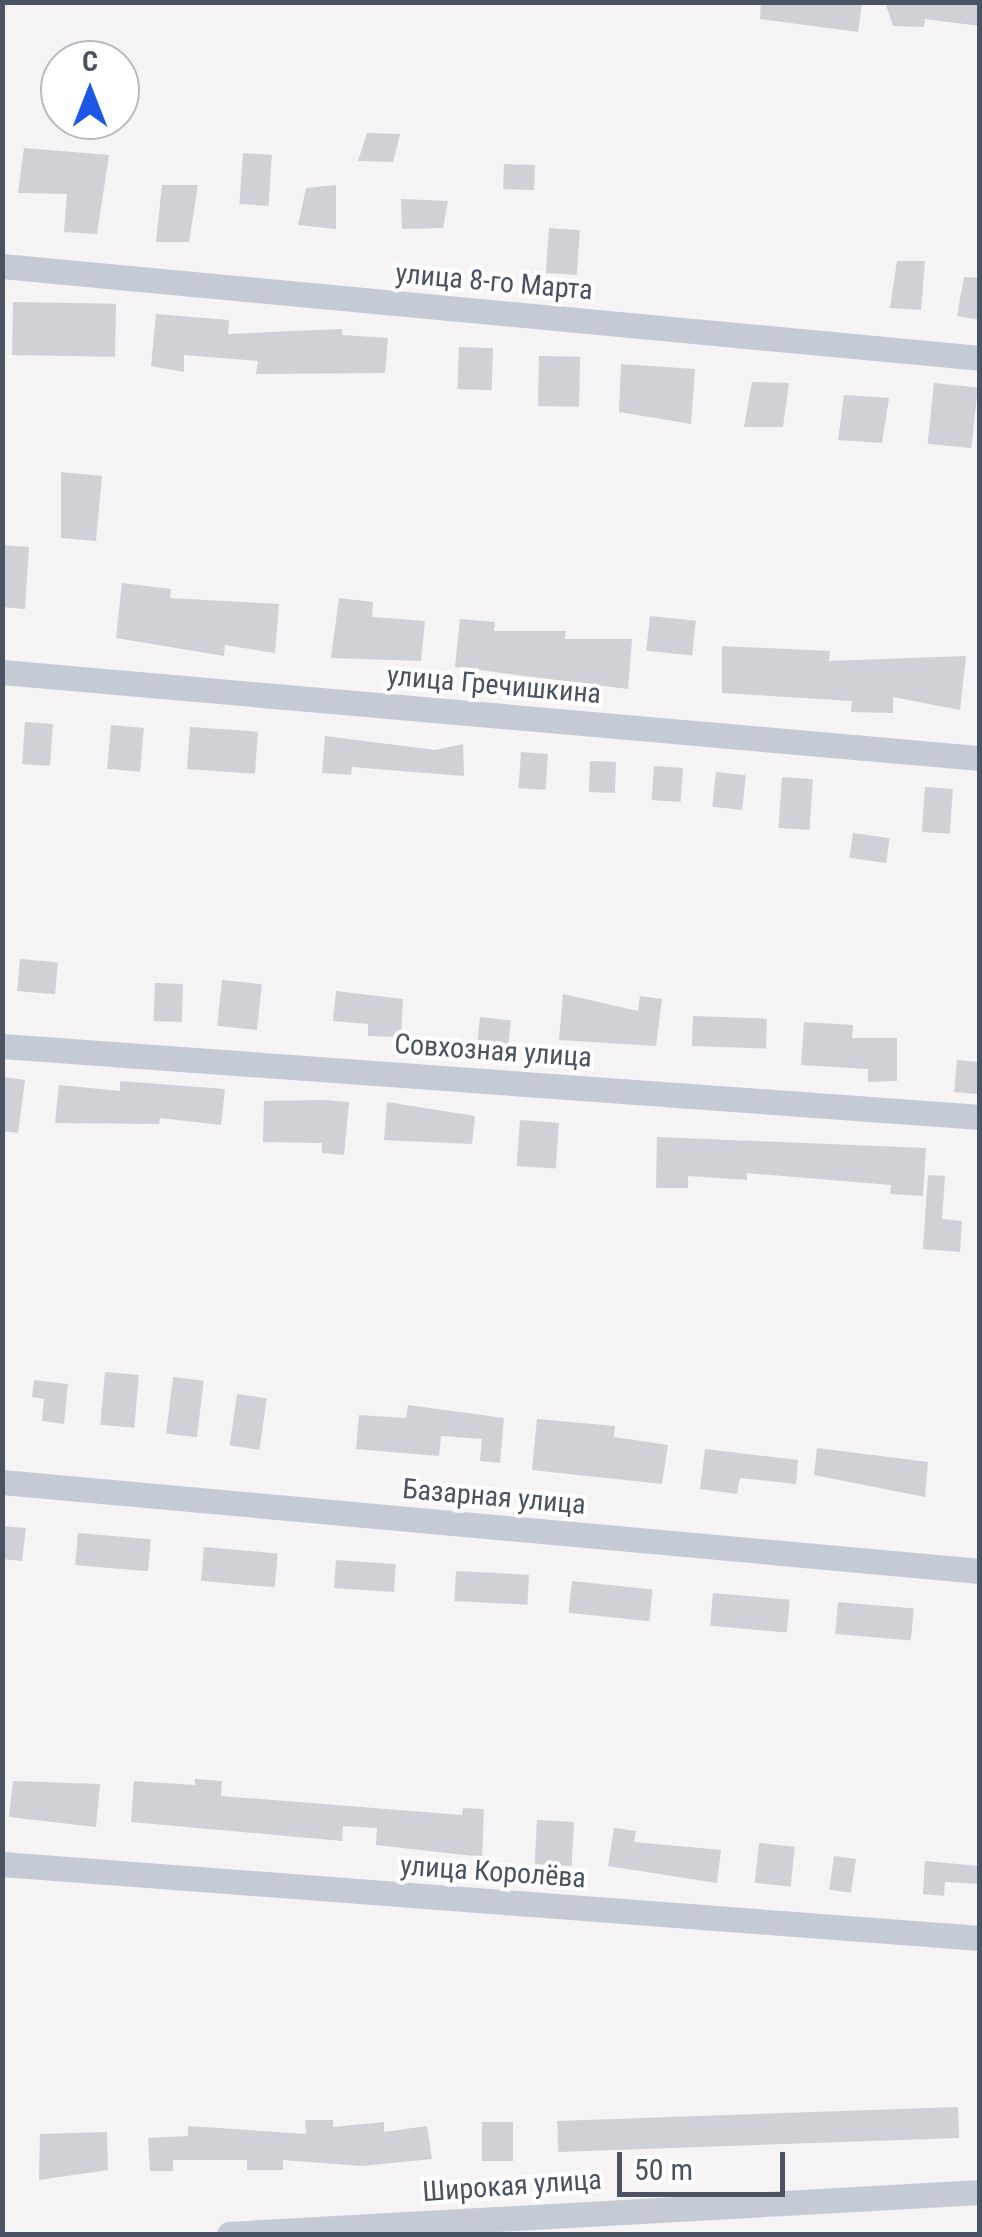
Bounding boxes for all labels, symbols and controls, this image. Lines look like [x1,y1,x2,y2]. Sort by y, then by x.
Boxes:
north arrow [40,40,140,140]
text: С [82,45,98,78]
street label: улица 8-го Марта [394,257,594,307]
street label: улица Гречишкина [386,659,602,711]
street label: Совхозная улица [393,1027,593,1075]
street label: Базарная улица [401,1472,587,1522]
street label: улица Королёва [399,1849,587,1895]
scale bar [622,2132,790,2194]
text: 50 m [634,2152,693,2187]
street label: Широкая улица [421,2163,603,2209]

